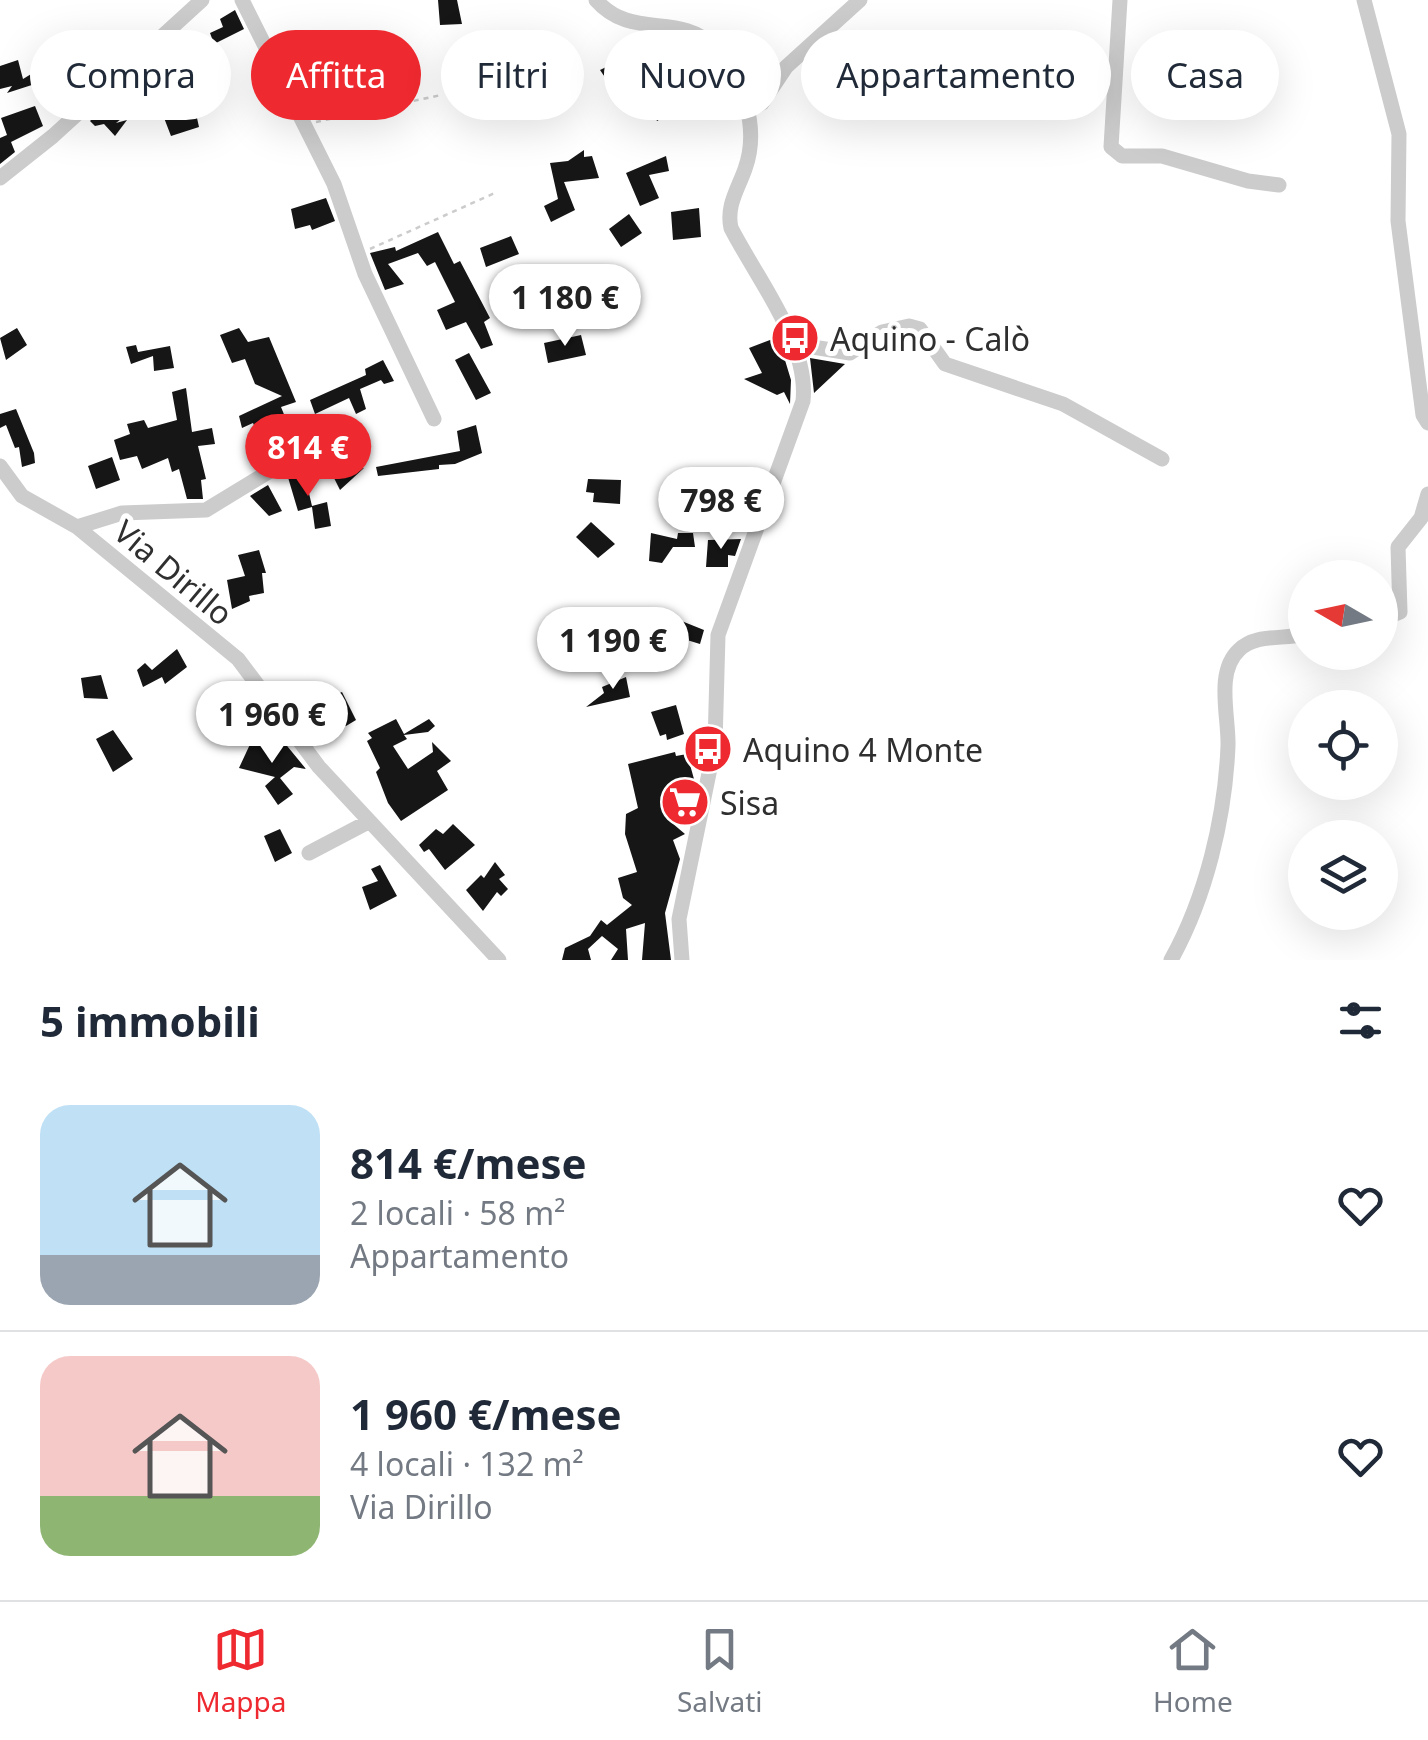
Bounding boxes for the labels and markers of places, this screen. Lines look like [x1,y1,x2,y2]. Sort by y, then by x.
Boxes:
pin: 1 180 € [473,264,657,349]
bus stop icon: Aquino - Calò [769,312,821,364]
place label: Aquino - Calò [830,317,1030,360]
pin: 814 € [238,414,378,499]
pin: 798 € [651,467,791,552]
pin: 1 190 € [521,607,705,692]
pin: 1 960 € [180,681,364,766]
bus stop icon: Aquino 4 Monte [682,723,734,775]
place label: Aquino 4 Monte [743,728,983,771]
supermarket icon: Sisa [659,776,711,828]
place label: Sisa [720,781,779,824]

